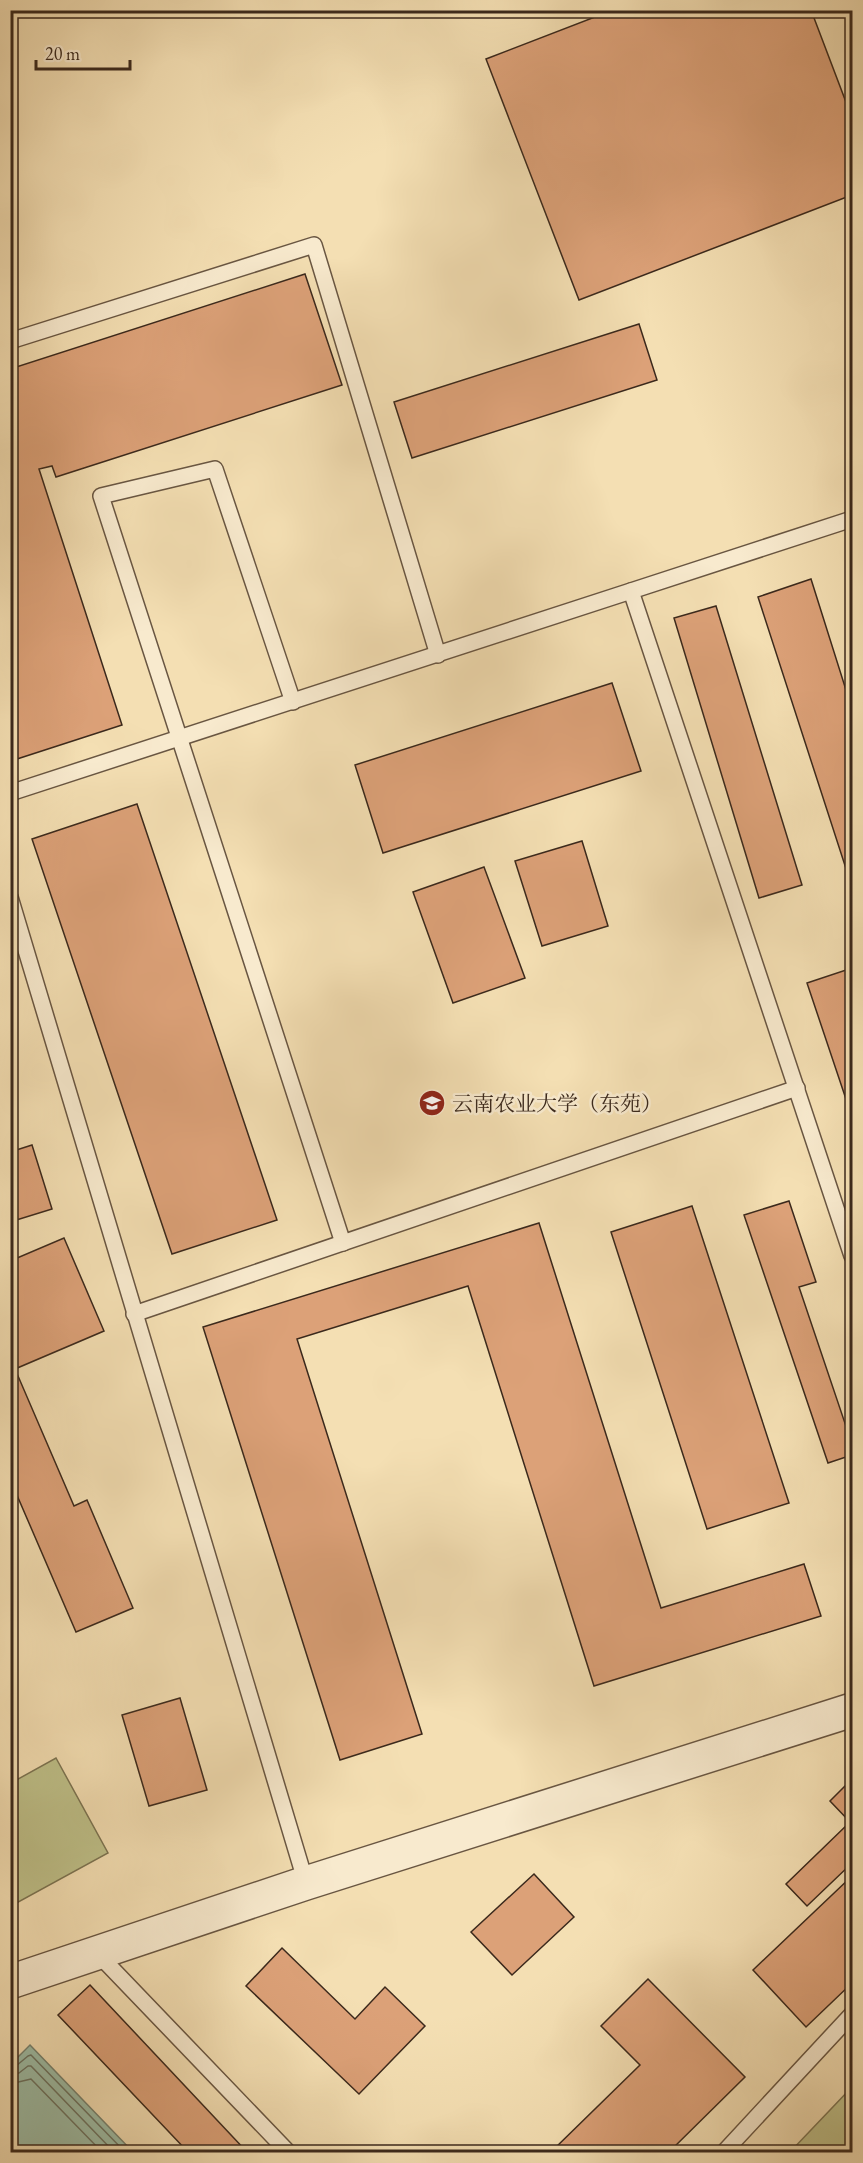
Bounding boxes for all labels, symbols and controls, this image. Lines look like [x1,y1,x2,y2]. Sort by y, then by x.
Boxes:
scale bar [36,33,130,71]
text: 20 m [45,42,80,65]
school or university icon: 云南农业大学（东苑） [417,1088,447,1118]
place label: 云南农业大学（东苑） [452,1090,662,1117]

